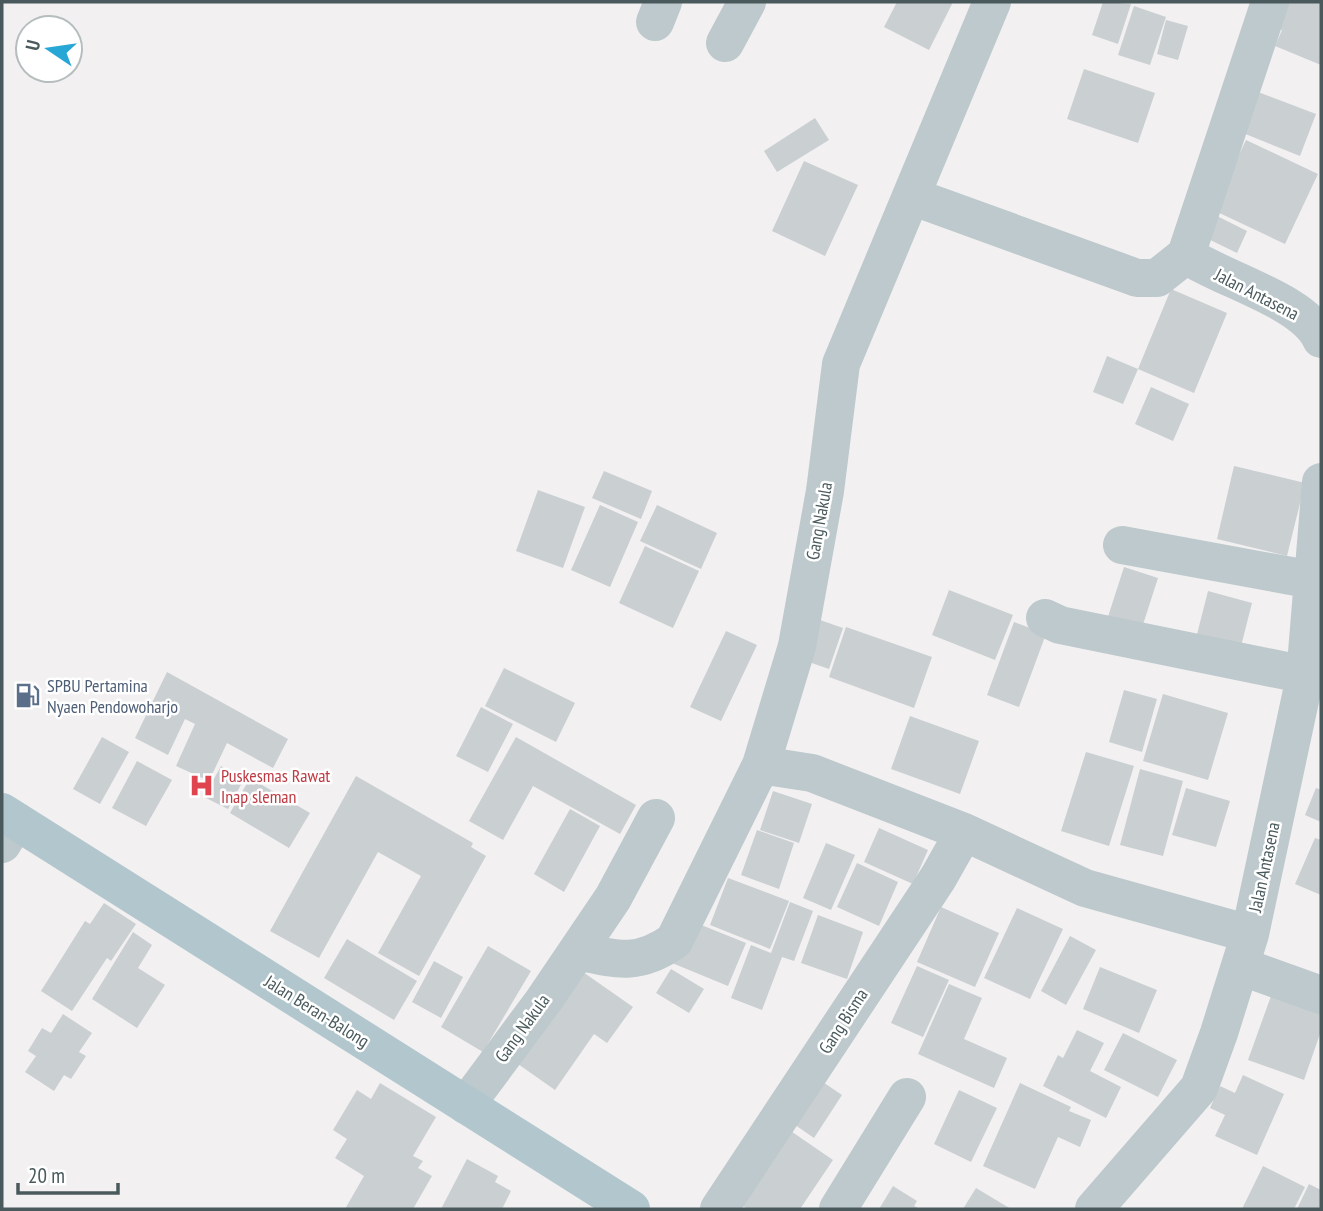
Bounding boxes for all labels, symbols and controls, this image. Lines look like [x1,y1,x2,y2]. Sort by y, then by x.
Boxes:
north arrow [14,14,84,84]
text: U [20,38,45,53]
street label: Jalan Antasena [1210,263,1303,325]
street label: Gang Nakula [801,480,837,562]
place label: SPBU Pertamina Nyaen Pendowoharjo [47,674,178,718]
fuel station icon: SPBU Pertamina Nyaen Pendowoharjo [13,681,41,709]
place label: Puskesmas Rawat Inap sleman [221,764,330,808]
hospital icon: Puskesmas Rawat Inap sleman [187,771,215,799]
street label: Jalan Antasena [1243,820,1285,915]
street label: Jalan Beran-Balong [260,969,374,1052]
street label: Gang Bisma [813,984,873,1058]
street label: Gang Nakula [490,989,554,1067]
scale bar [18,1152,117,1196]
text: 20 m [28,1162,65,1189]

